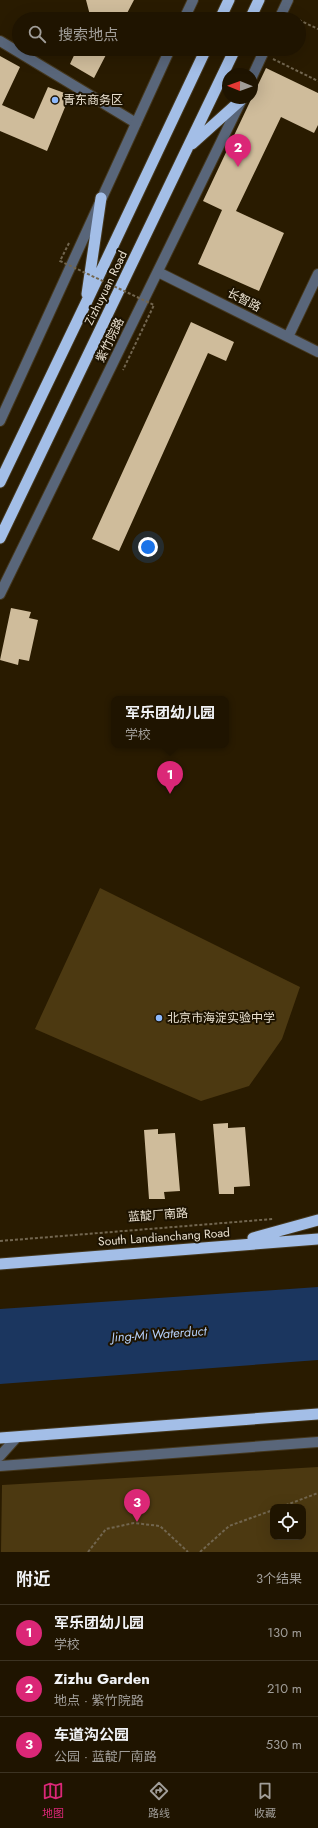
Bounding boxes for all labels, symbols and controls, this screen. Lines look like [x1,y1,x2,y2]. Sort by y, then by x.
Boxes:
search box [12,12,306,56]
icon: search [26,23,48,45]
text: 搜索地点 [58,24,118,46]
north arrow [222,68,258,104]
place label: 青东商务区 [63,91,123,109]
marker: 青东商务区 [50,95,60,105]
pin: 2 [225,134,251,167]
street label: Zizhuyuan Road [80,248,132,328]
street label: 长智路 [224,284,264,316]
street label: 紫竹院路 [91,314,129,366]
your location [138,537,158,557]
popup [111,696,229,748]
text: 军乐团幼儿园 [125,702,215,724]
text: 学校 [125,725,151,744]
pin: 1 [157,761,183,794]
place label: 北京市海淀实验中学 [167,1009,275,1027]
marker: 北京市海淀实验中学 [154,1013,164,1023]
street label: 蓝靛厂南路 [127,1204,189,1226]
street label: South Landianchang Road [97,1223,231,1251]
water label: Jing-Mi Waterduct [108,1321,208,1347]
pin: 3 [124,1489,150,1522]
map controls [270,1504,306,1540]
button: locate [270,1504,306,1540]
text: 附近 [16,1567,50,1591]
text: 3个结果 [256,1569,302,1588]
text: 军乐团幼儿园 [54,1612,144,1634]
text: 1 [26,1623,32,1642]
text: 130 m [267,1623,302,1642]
text: 学校 [54,1635,80,1654]
text: Zizhu Garden [54,1668,150,1690]
text: 2 [25,1679,33,1698]
text: 210 m [267,1679,302,1698]
text: 地点 · 紫竹院路 [54,1691,144,1710]
text: 车道沟公园 [54,1724,129,1746]
text: 3 [25,1735,33,1754]
text: 530 m [266,1735,302,1754]
text: 公园 · 蓝靛厂南路 [54,1747,157,1766]
tab: 地图 [42,1780,64,1821]
tab: 路线 [148,1780,170,1821]
tab: 收藏 [254,1780,276,1821]

